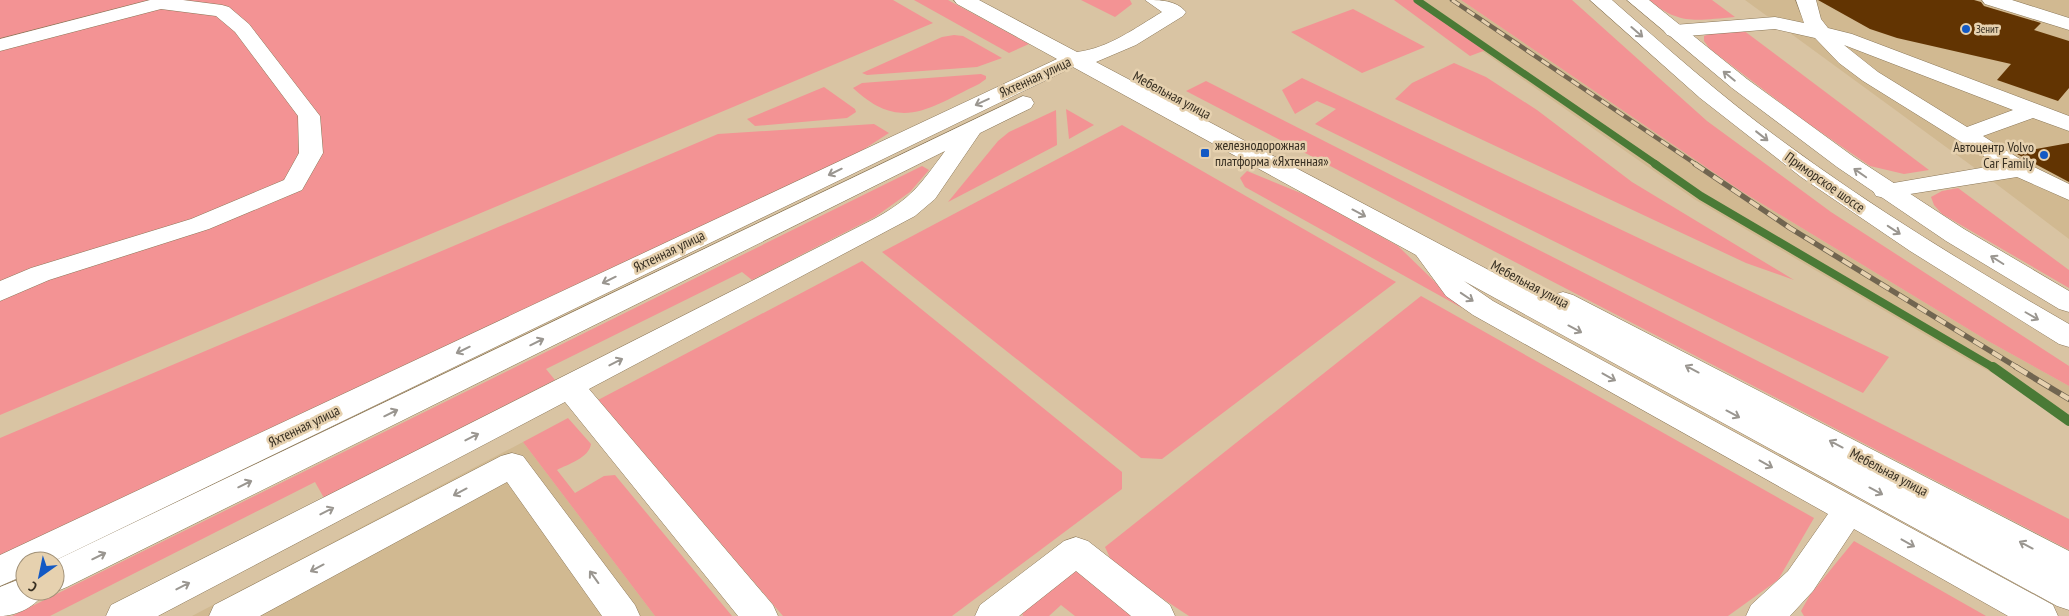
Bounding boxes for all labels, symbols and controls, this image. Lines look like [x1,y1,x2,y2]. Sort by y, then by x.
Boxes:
place label: Зенит [1976,22,1999,36]
marker: Зенит [1960,23,1972,35]
one-way arrow [1630,27,1643,38]
street label: Яхтенная улица [996,53,1074,101]
street label: Мебельная улица [1130,67,1214,123]
one-way arrow [1723,71,1736,82]
one-way arrow [975,98,990,107]
one-way arrow [1755,131,1768,142]
place label: железнодорожная платформа «Яхтенная» [1215,136,1329,170]
place label: Автоцентр Volvo Car Family [1953,138,2035,172]
marker: железнодорожная платформа «Яхтенная» [1199,147,1211,159]
street label: Приморское шоссе [1781,148,1869,216]
marker: Автоцентр Volvo Car Family [2038,149,2050,161]
one-way arrow [828,168,843,177]
one-way arrow [1853,168,1867,178]
one-way arrow [1351,208,1366,218]
one-way arrow [1887,225,1901,235]
street label: Яхтенная улица [630,226,708,276]
one-way arrow [1990,255,2004,265]
street label: Мебельная улица [1488,256,1572,312]
one-way arrow [602,275,617,285]
one-way arrow [1460,292,1474,302]
one-way arrow [2025,311,2040,321]
one-way arrow [1567,325,1582,334]
one-way arrow [529,336,544,346]
one-way arrow [456,346,471,355]
one-way arrow [608,357,623,366]
one-way arrow [1685,364,1700,373]
one-way arrow [1601,372,1616,382]
street label: Яхтенная улица [265,401,343,451]
one-way arrow [383,408,398,417]
one-way arrow [1726,409,1741,419]
one-way arrow [464,432,479,442]
one-way arrow [1829,439,1843,449]
street label: Мебельная улица [1847,444,1931,500]
one-way arrow [1758,460,1773,470]
one-way arrow [237,479,252,489]
one-way arrow [1869,486,1884,496]
one-way arrow [453,488,468,497]
one-way arrow [319,506,334,515]
one-way arrow [1901,538,1916,548]
one-way arrow [2019,540,2034,549]
north arrow [15,551,65,601]
one-way arrow [91,551,106,560]
one-way arrow [309,563,324,573]
one-way arrow [589,570,599,584]
text: С [25,577,41,596]
one-way arrow [175,581,190,590]

